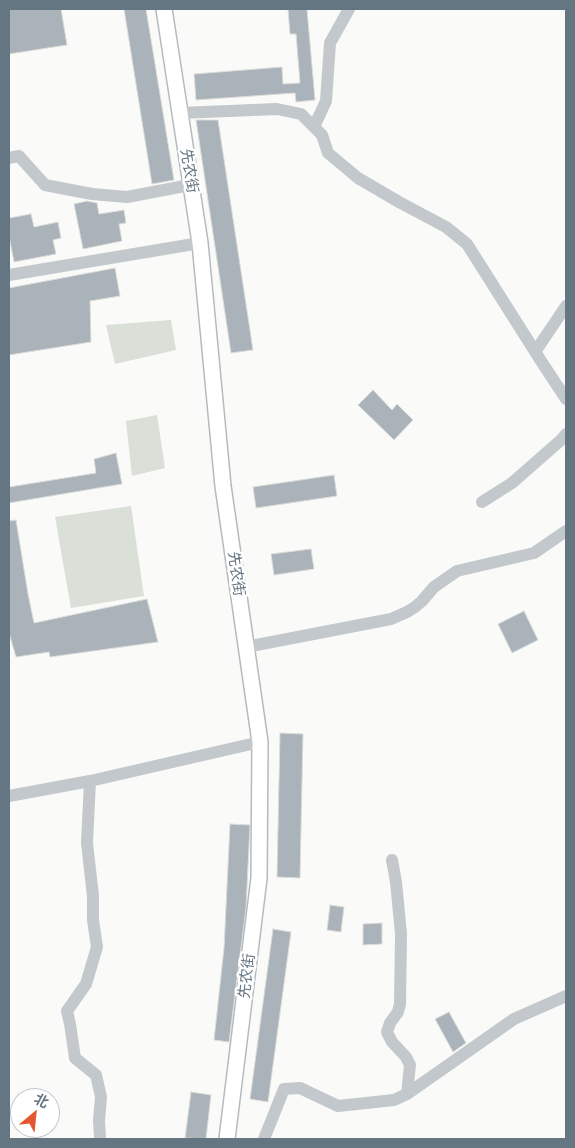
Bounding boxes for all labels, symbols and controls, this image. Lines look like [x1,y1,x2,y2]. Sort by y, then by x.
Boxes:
street label: 先农街 [177,147,201,195]
street label: 先农街 [224,550,248,598]
street label: 先农街 [235,953,259,999]
north arrow [10,1088,60,1138]
text: 北 [31,1089,52,1112]

